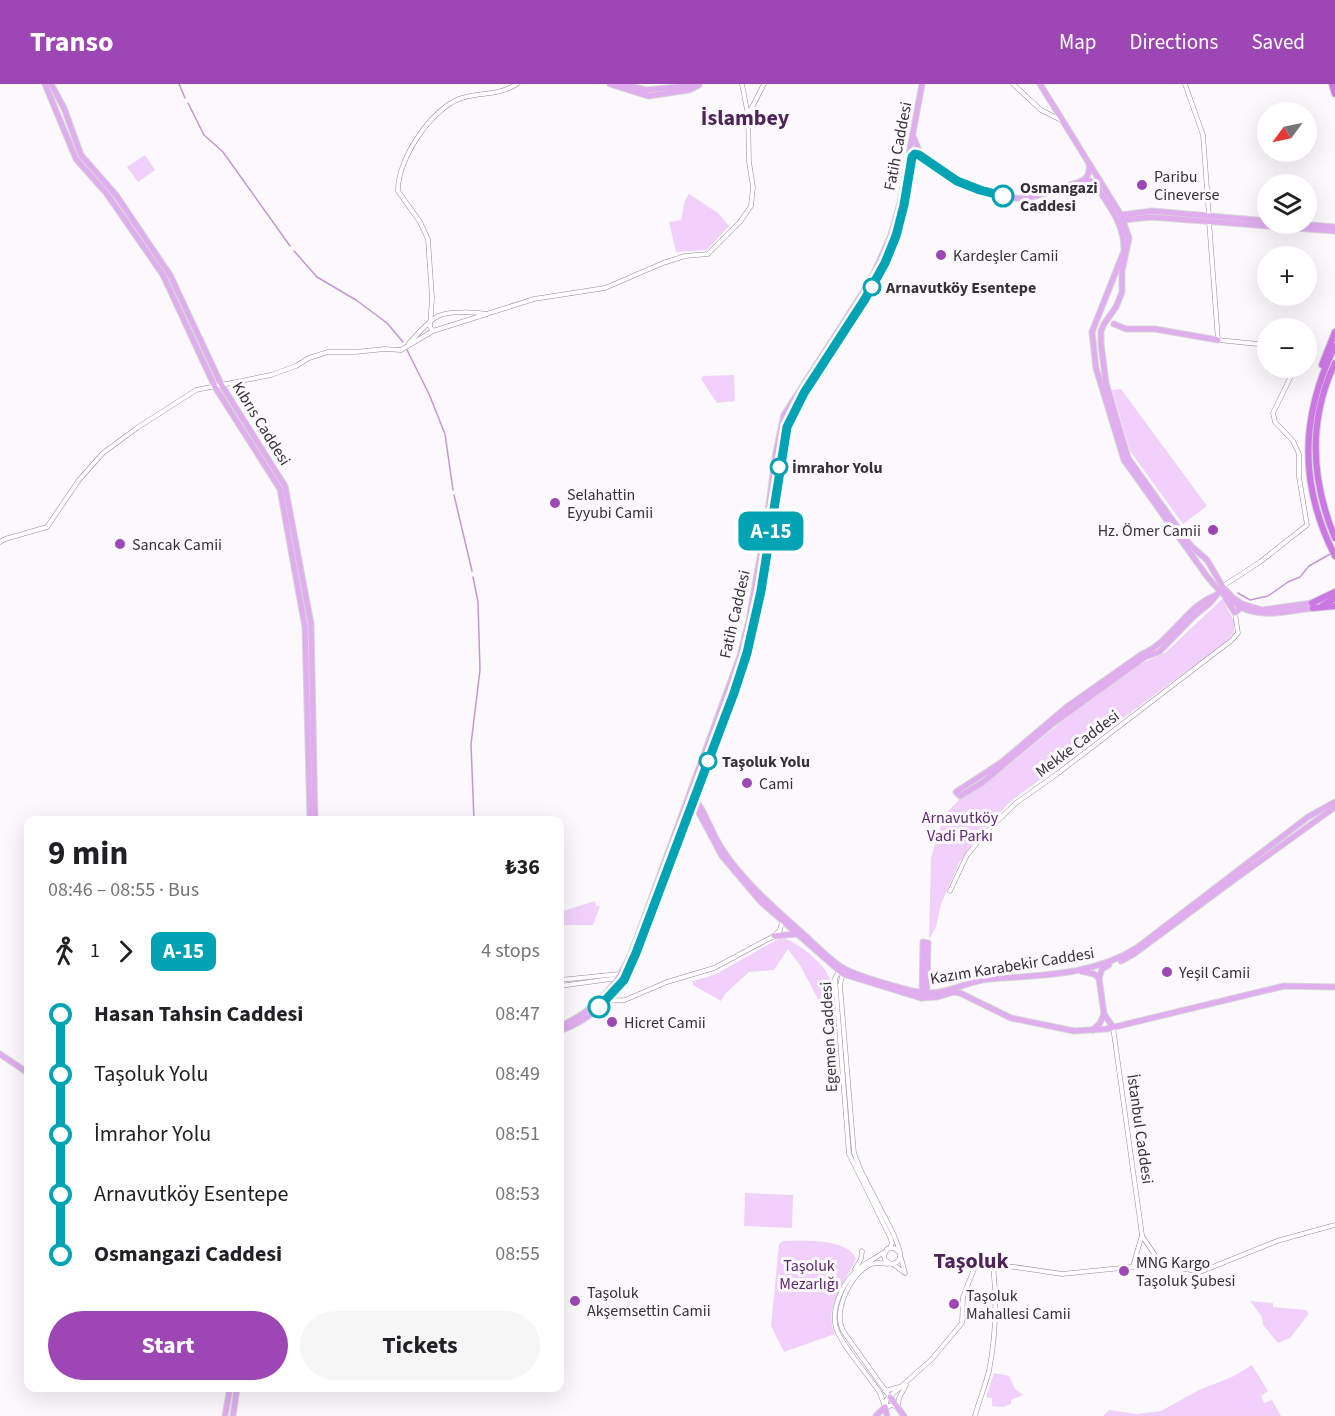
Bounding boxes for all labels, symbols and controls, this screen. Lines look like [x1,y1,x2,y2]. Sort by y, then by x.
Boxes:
text: Transo [30,22,113,62]
text: Map [1059,27,1097,57]
text: Directions [1130,27,1218,57]
text: Saved [1251,27,1305,57]
street label: Fatih Caddesi [879,100,917,192]
district label: İslambey [701,102,790,134]
north arrow [1257,102,1317,162]
map controls [1257,102,1317,378]
place label: Paribu Cineverse [1154,166,1219,206]
button: layers [1257,174,1317,234]
place label: Osmangazi Caddesi [1020,177,1098,217]
marker: Paribu Cineverse [1135,178,1149,192]
marker: Osmangazi Caddesi [992,185,1014,207]
place label: Kardeşler Camii [953,245,1058,267]
button: + [1257,246,1317,306]
marker: Kardeşler Camii [934,248,948,262]
place label: Arnavutköy Esentepe [885,277,1036,299]
marker: Arnavutköy Esentepe [863,278,881,296]
button: − [1257,318,1317,378]
street label: Kıbrıs Caddesi [227,377,296,470]
place label: İmrahor Yolu [792,457,883,479]
marker: İmrahor Yolu [770,458,788,476]
place label: Selahattin Eyyubi Camii [567,484,653,524]
marker: Selahattin Eyyubi Camii [548,496,562,510]
line badge: A-15 [729,512,813,550]
text: A-15 [750,516,792,546]
place label: Hz. Ömer Camii [1098,520,1201,542]
marker: Hz. Ömer Camii [1206,523,1220,537]
place label: Sancak Camii [132,534,222,556]
marker: Sancak Camii [113,537,127,551]
street label: Fatih Caddesi [714,568,756,661]
street label: Mekke Caddesi [1031,705,1124,783]
place label: Taşoluk Yolu [722,751,810,773]
marker: Taşoluk Yolu [699,752,717,770]
place label: Cami [759,773,793,795]
marker: Cami [740,776,754,790]
park label: Arnavutköy Vadi Parkı [922,807,999,847]
text: 9 min [48,830,128,877]
text: ₺36 [505,851,540,883]
text: 08:46 – 08:55 · Bus [48,876,199,904]
icon: walk [48,935,81,968]
icon: forward [109,935,142,968]
text: A-15 [163,936,204,966]
text: 1 [90,937,100,965]
text: 4 stops [481,937,540,965]
street label: Kazım Karabekir Caddesi [928,942,1096,990]
place label: Yeşil Camii [1178,962,1250,984]
marker: Yeşil Camii [1160,965,1174,979]
street label: Egemen Caddesi [815,981,843,1093]
unlabelled marker [588,996,610,1018]
text: Hasan Tahsin Caddesi [94,998,303,1030]
text: 08:47 [495,1000,540,1028]
place label: Hicret Camii [624,1012,706,1034]
marker: Hicret Camii [605,1015,619,1029]
text: Taşoluk Yolu [94,1058,208,1090]
text: 08:49 [495,1060,540,1088]
street label: İstanbul Caddesi [1121,1073,1159,1186]
text: İmrahor Yolu [94,1118,211,1150]
text: 08:51 [495,1120,540,1148]
text: Arnavutköy Esentepe [94,1178,288,1210]
text: 08:53 [495,1180,540,1208]
text: Osmangazi Caddesi [94,1238,282,1270]
text: 08:55 [495,1240,540,1268]
district label: Taşoluk [933,1245,1009,1277]
place label: MNG Kargo Taşoluk Şubesi [1136,1252,1235,1292]
park label: Taşoluk Mezarlığı [779,1255,839,1295]
marker: MNG Kargo Taşoluk Şubesi [1117,1264,1131,1278]
place label: Taşoluk Akşemsettin Camii [587,1282,711,1322]
place label: Taşoluk Mahallesi Camii [966,1285,1071,1325]
marker: Taşoluk Akşemsettin Camii [568,1294,582,1308]
marker: Taşoluk Mahallesi Camii [947,1297,961,1311]
button: Start [48,1311,288,1380]
button: Tickets [300,1311,540,1380]

